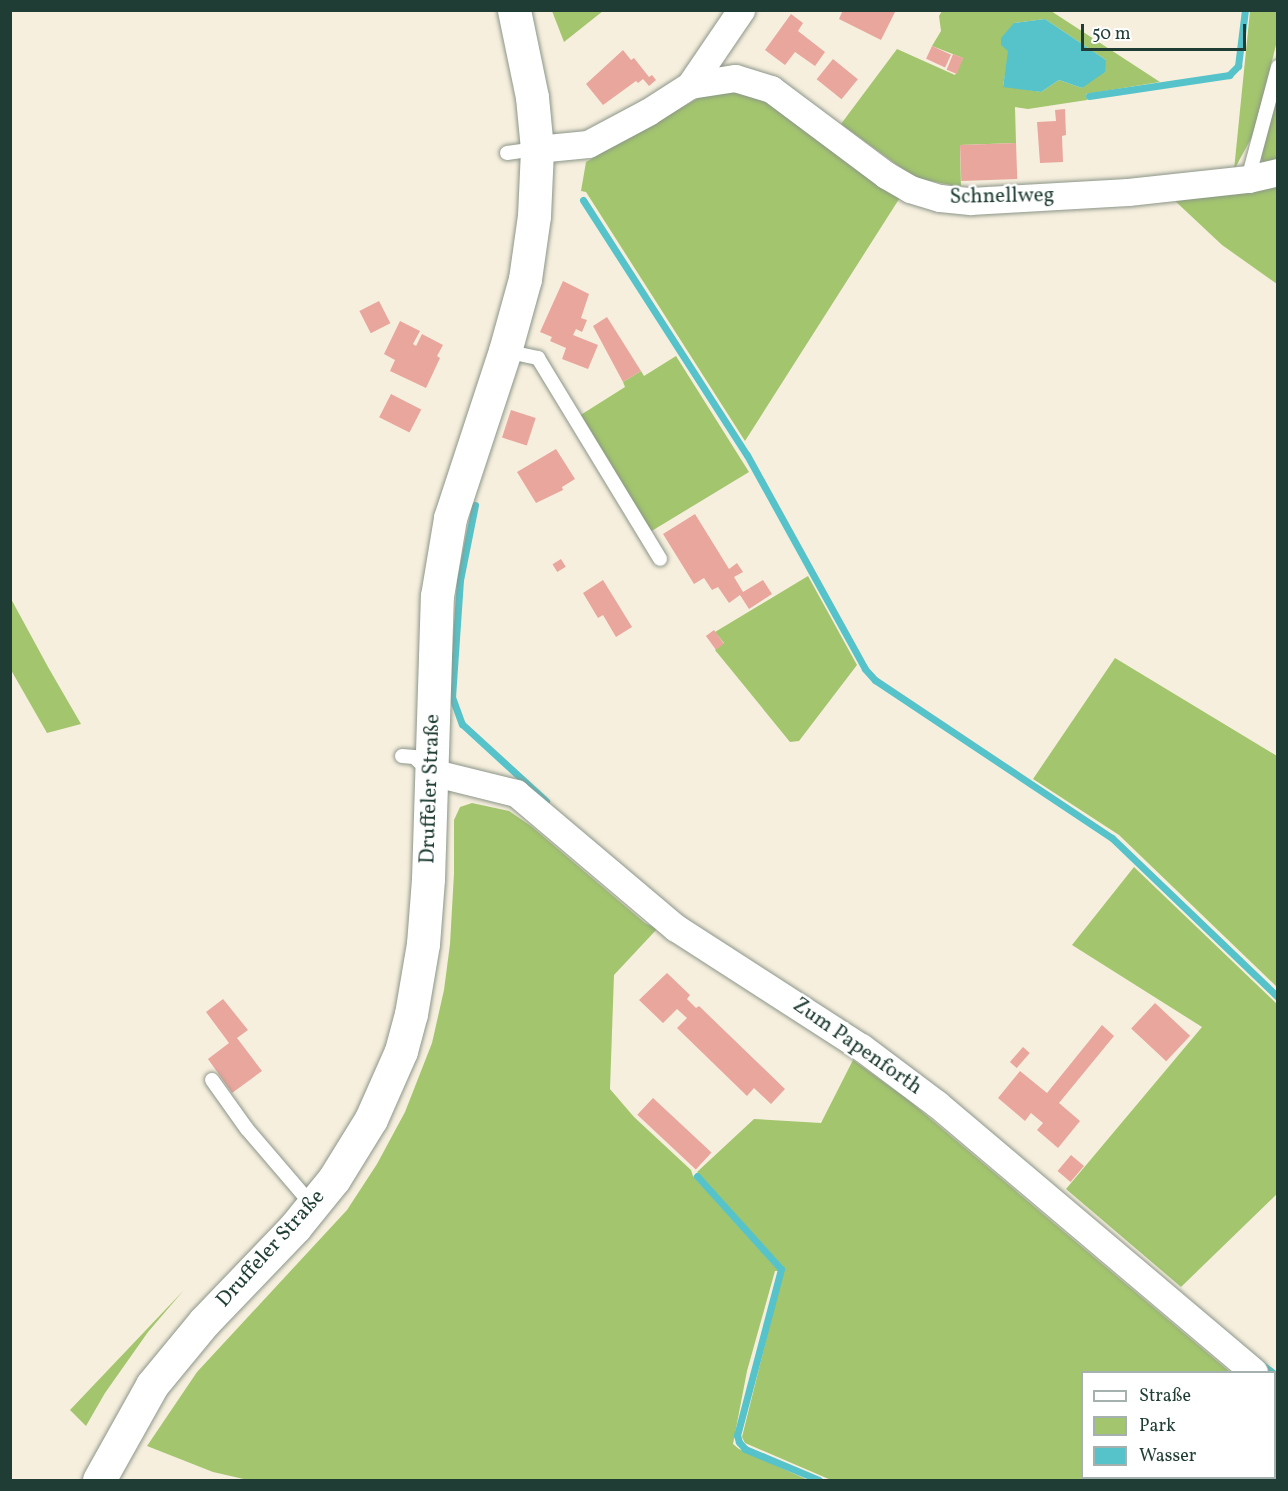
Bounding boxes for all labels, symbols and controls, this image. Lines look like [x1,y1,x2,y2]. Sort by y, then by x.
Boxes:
scale bar [1084,12,1249,50]
text: 50 m [1092,22,1131,47]
street label: Schnellweg [949,183,1055,211]
street label: Druffeler Straße [416,714,446,864]
street label: Zum Papenforth [787,993,927,1101]
street label: Druffeler Straße [211,1185,331,1313]
legend [1081,1371,1276,1479]
text: Straße [1139,1384,1191,1409]
text: Park [1139,1414,1176,1439]
text: Wasser [1139,1444,1196,1469]

